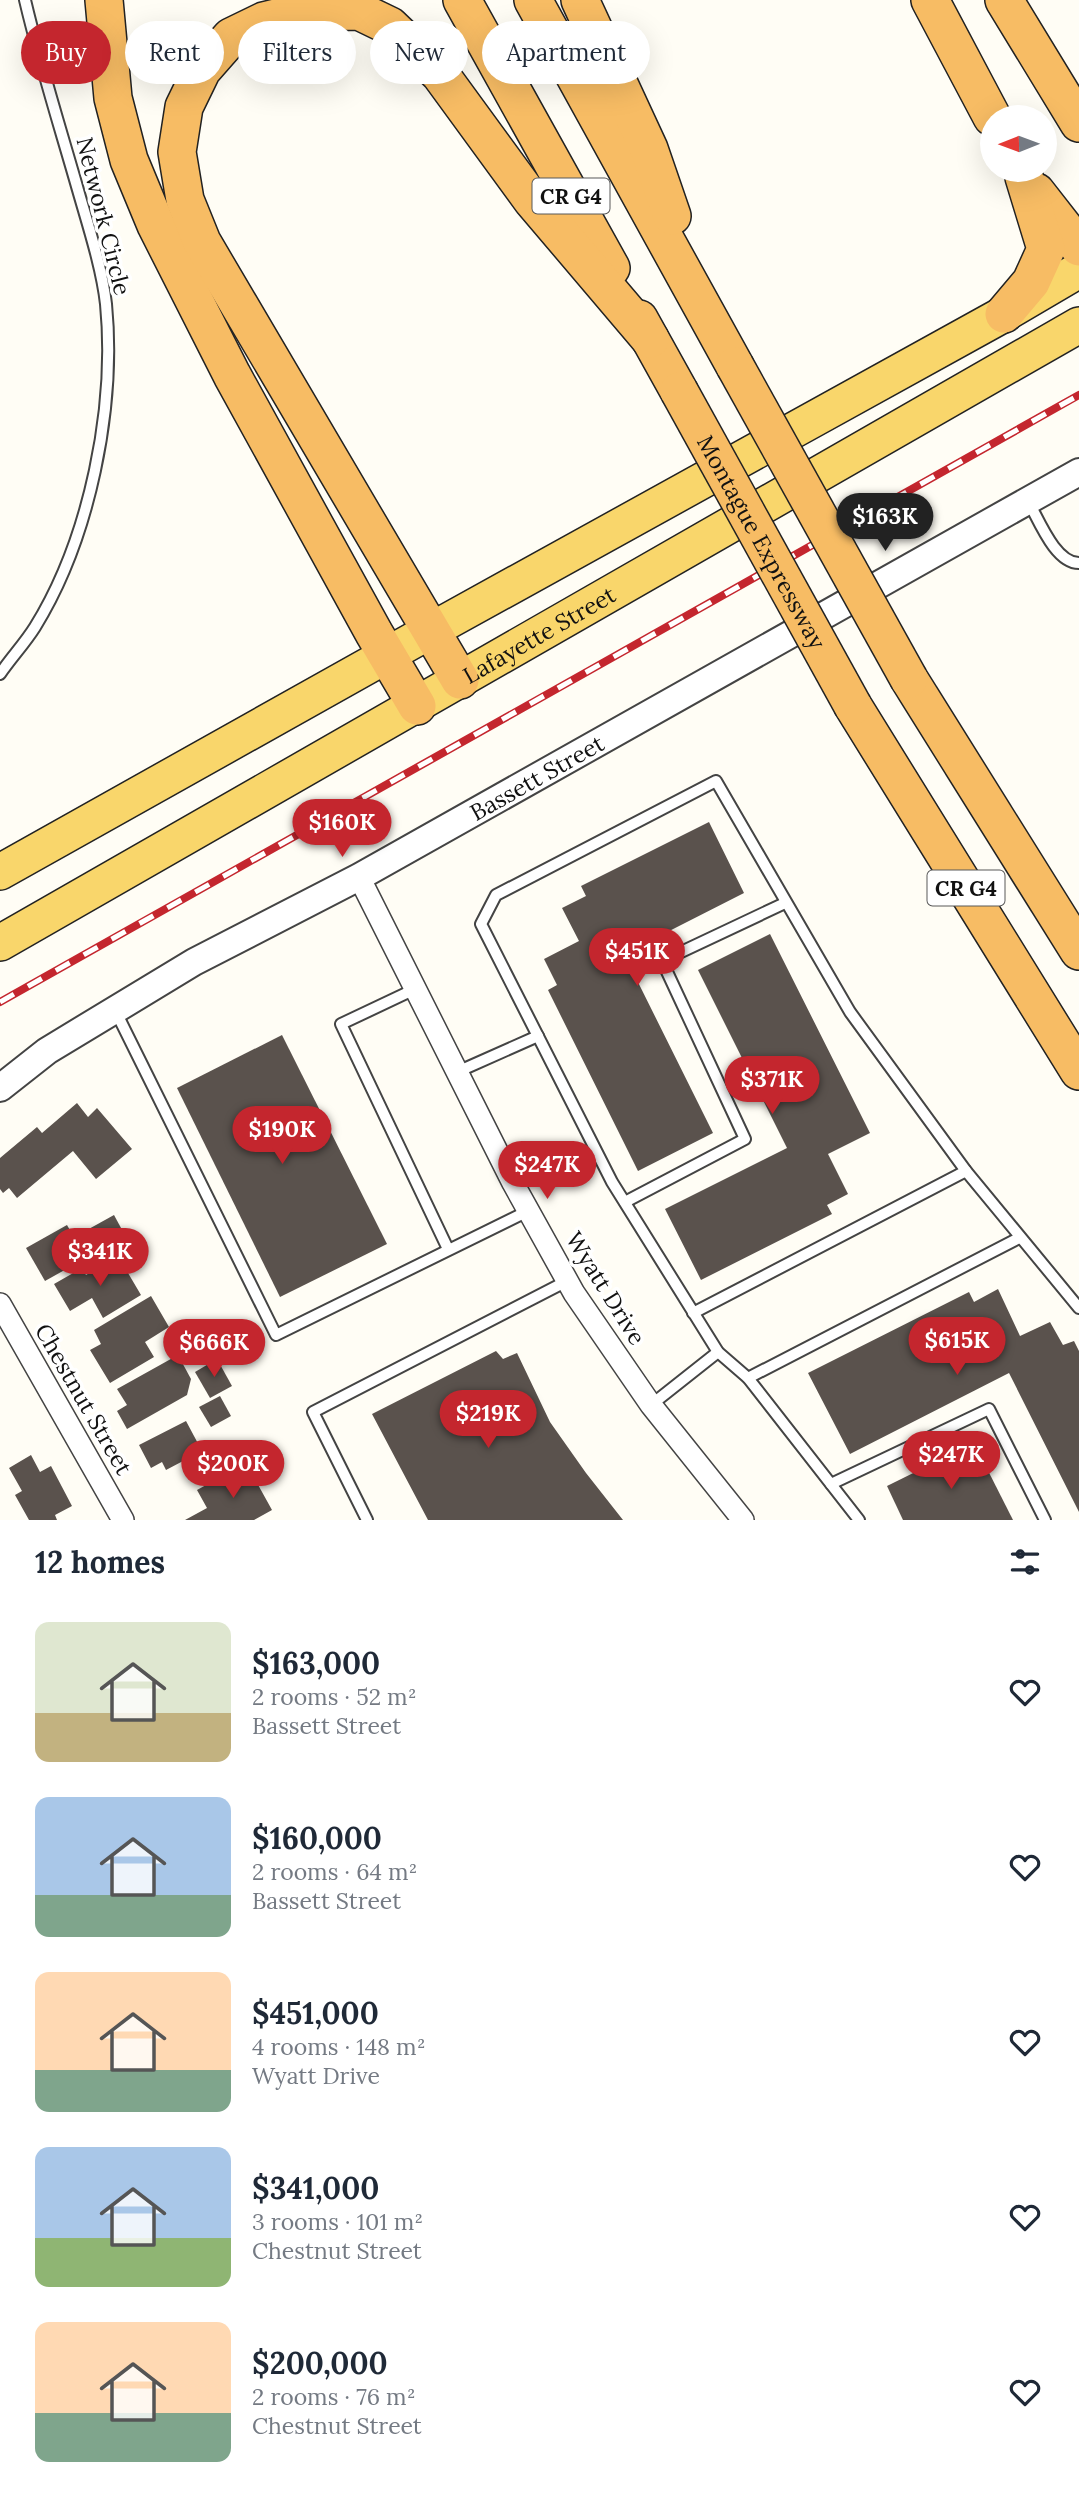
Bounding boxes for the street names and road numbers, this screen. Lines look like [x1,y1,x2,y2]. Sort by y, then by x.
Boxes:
street label: Network Circle [70,134,138,298]
road number: CR G4 [532,178,610,214]
street label: Montague Expressway [691,430,833,654]
street label: Lafayette Street [457,579,620,689]
street label: Bassett Street [464,728,609,826]
road number: CR G4 [928,870,1004,906]
street label: Wyatt Drive [560,1226,652,1350]
street label: Chestnut Street [29,1318,139,1480]

